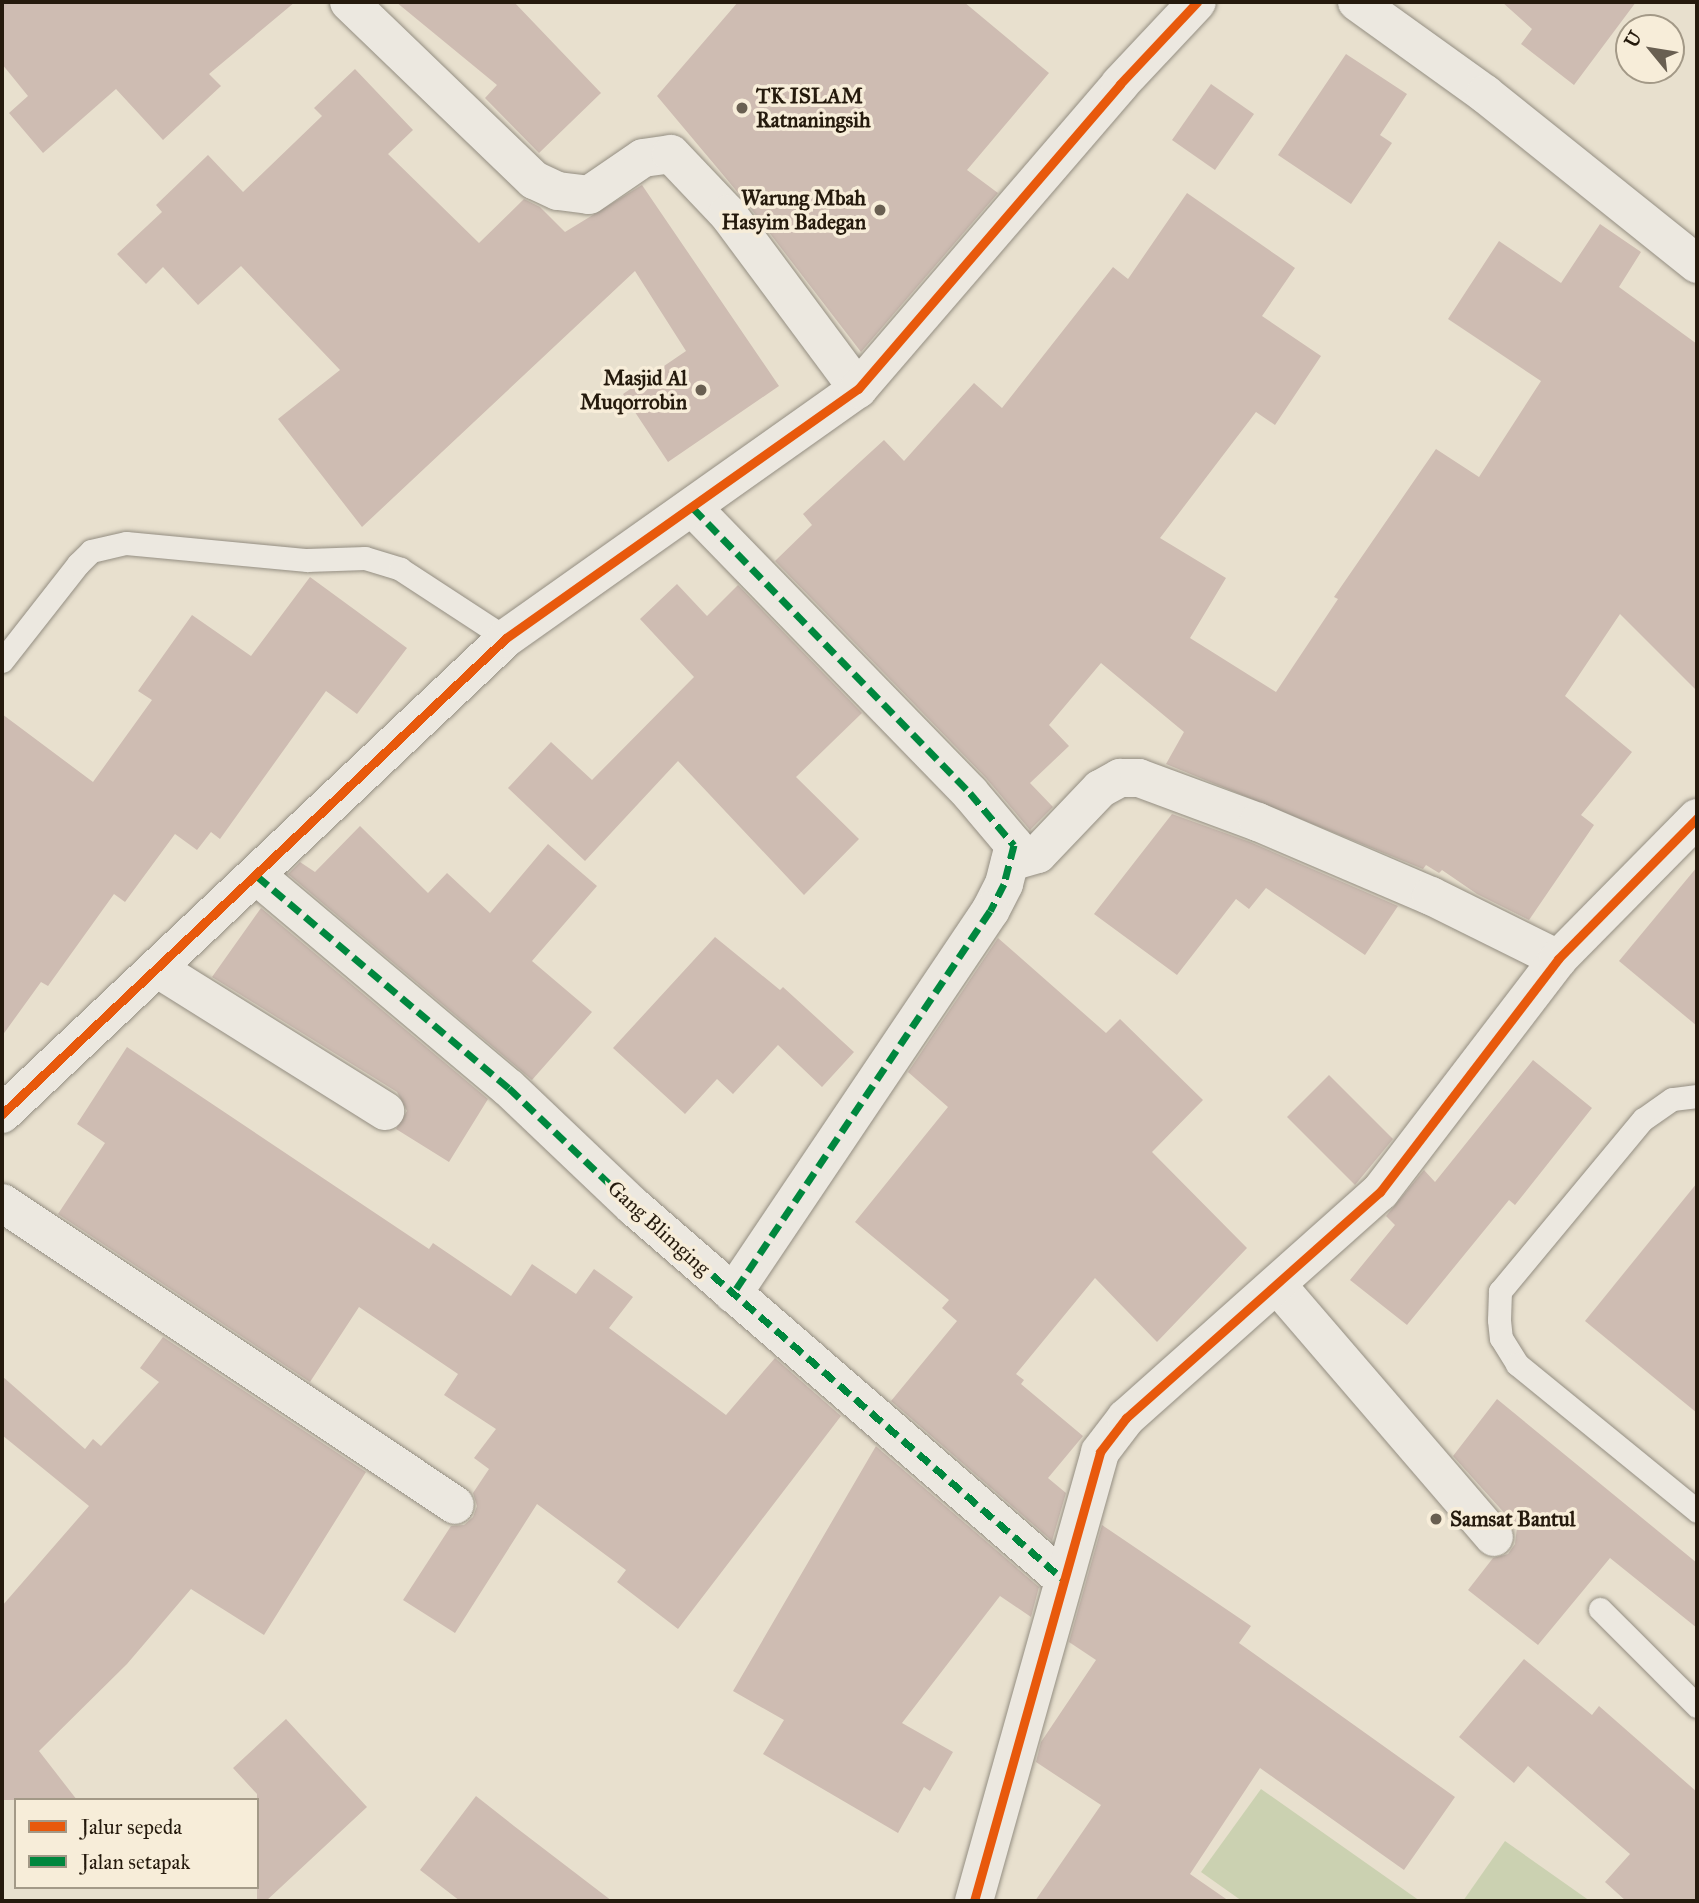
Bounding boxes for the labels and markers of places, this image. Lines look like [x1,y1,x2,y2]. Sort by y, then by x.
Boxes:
place label: TK ISLAM Ratnaningsih [756,83,871,133]
marker: TK ISLAM Ratnaningsih [734,100,750,116]
place label: Warung Mbah Hasyim Badegan [721,185,866,235]
marker: Warung Mbah Hasyim Badegan [872,202,888,218]
place label: Masjid Al Muqorrobin [580,365,687,415]
marker: Masjid Al Muqorrobin [693,382,709,398]
place label: Samsat Bantul [1450,1506,1575,1532]
marker: Samsat Bantul [1428,1511,1444,1527]

